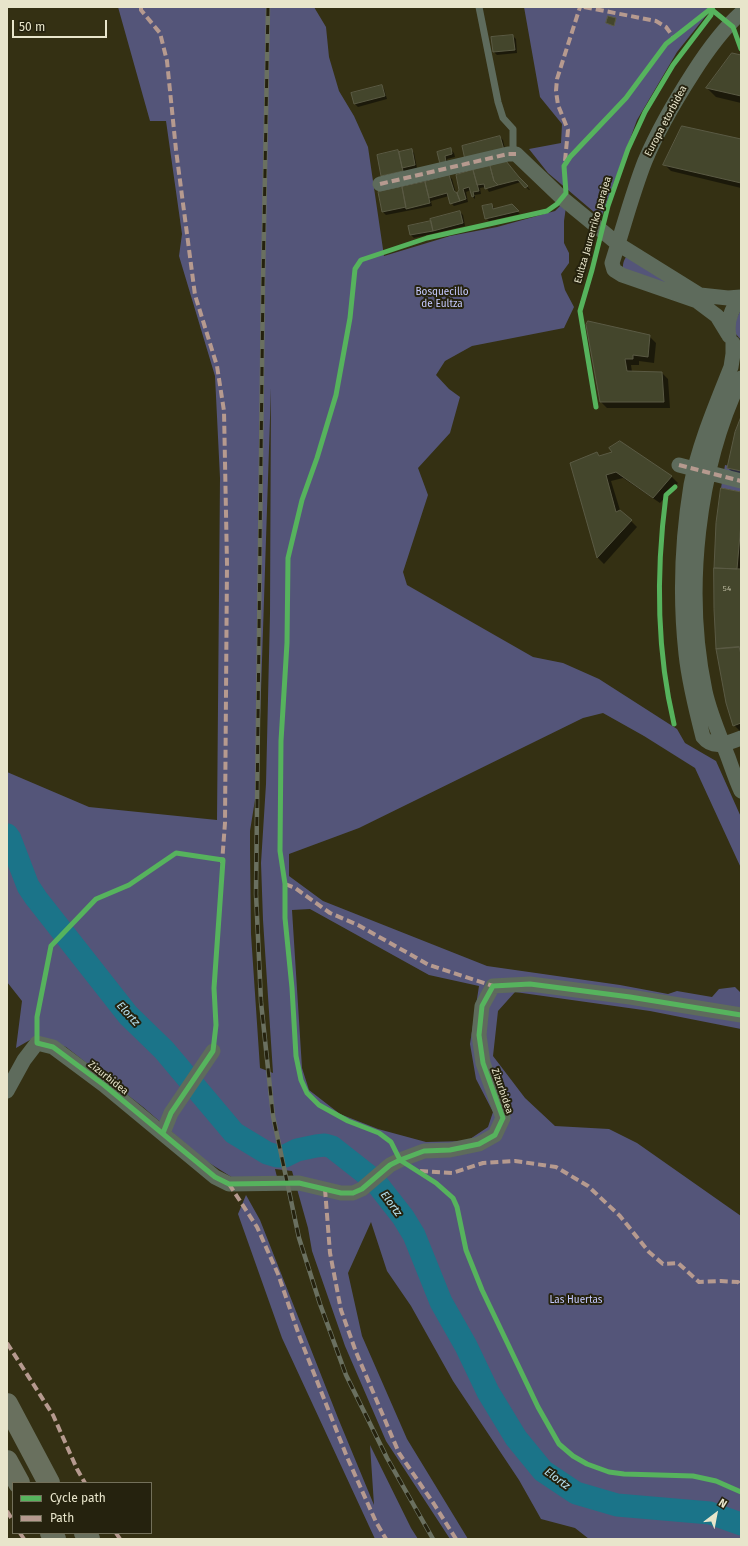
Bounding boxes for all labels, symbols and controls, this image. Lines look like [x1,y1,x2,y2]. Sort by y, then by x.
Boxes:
scale bar [14,12,109,38]
text: 50 m [19,20,45,34]
street label: Europa etorbidea [642,84,690,158]
street label: Eultza Jaurerriko parajea [572,175,614,285]
park label: Bosquecillo de Eultza [415,286,469,310]
house number: 54 [723,584,731,594]
water label: Elortz [114,999,142,1029]
street label: Zizurbidea [86,1059,130,1097]
street label: Zizurbidea [489,1067,515,1115]
water label: Elortz [377,1189,405,1219]
park label: Las Huertas [549,1294,603,1306]
water label: Elortz [542,1465,572,1493]
legend [12,1482,152,1534]
text: Cycle path [50,1491,106,1505]
north arrow [696,1494,736,1534]
text: N [716,1496,729,1511]
text: Path [50,1511,74,1525]

